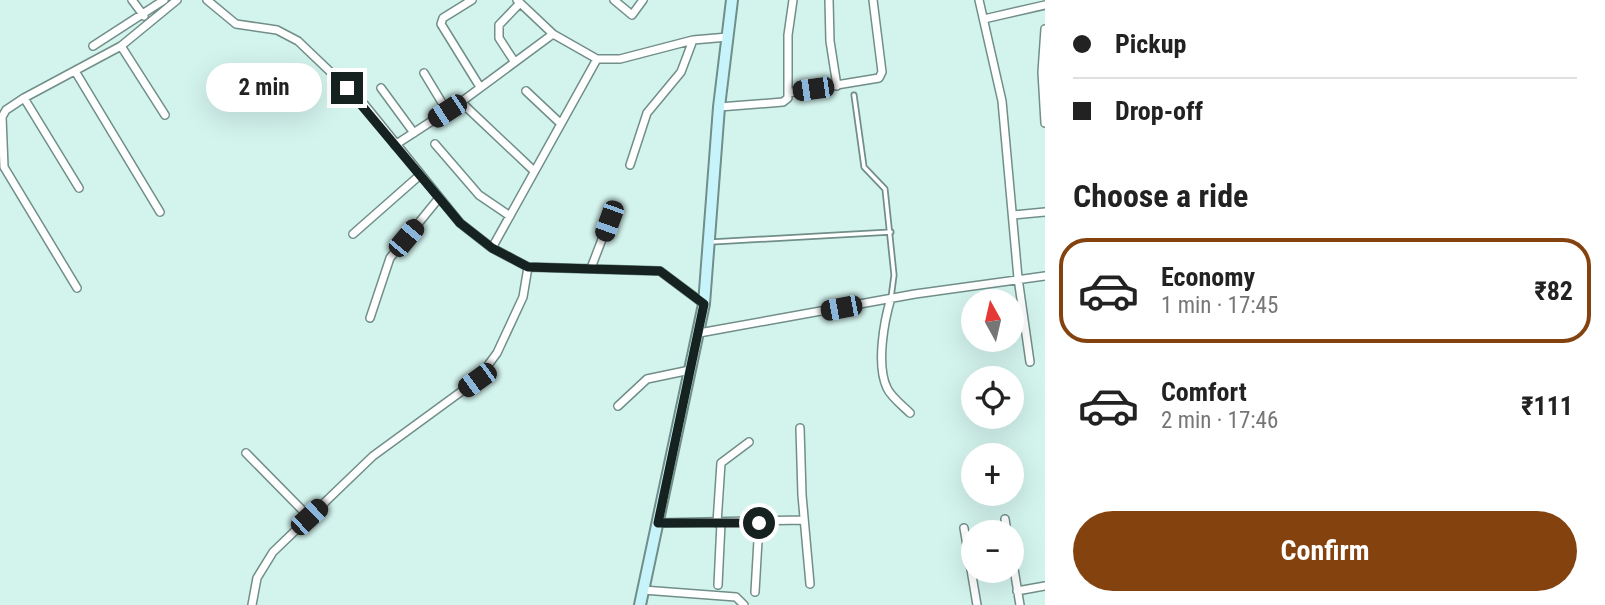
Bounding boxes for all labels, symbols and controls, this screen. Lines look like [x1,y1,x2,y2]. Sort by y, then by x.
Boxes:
text: Pickup [1115,29,1186,59]
callout: 2 min [207,64,322,112]
route end [331,72,363,104]
text: 2 min [238,74,290,101]
car [791,76,836,102]
car [424,91,471,131]
text: Drop-off [1115,96,1203,126]
text: Choose a ride [1073,177,1248,215]
car [592,198,627,244]
car [385,215,428,261]
icon: car [1077,259,1140,322]
text: Economy [1161,262,1255,292]
text: ₹82 [1534,276,1573,306]
north arrow [961,289,1024,352]
map controls [961,289,1024,583]
text: 1 min · 17:45 [1161,292,1278,319]
car [819,294,864,322]
car [454,359,501,401]
button: locate [961,366,1024,429]
icon: car [1077,374,1140,437]
text: Comfort [1161,377,1247,407]
text: ₹111 [1521,391,1573,421]
text: 2 min · 17:46 [1161,407,1278,434]
button: + [961,443,1024,506]
car [287,495,332,539]
route start [743,507,775,539]
button: Confirm [1073,511,1577,591]
button: − [961,520,1024,583]

